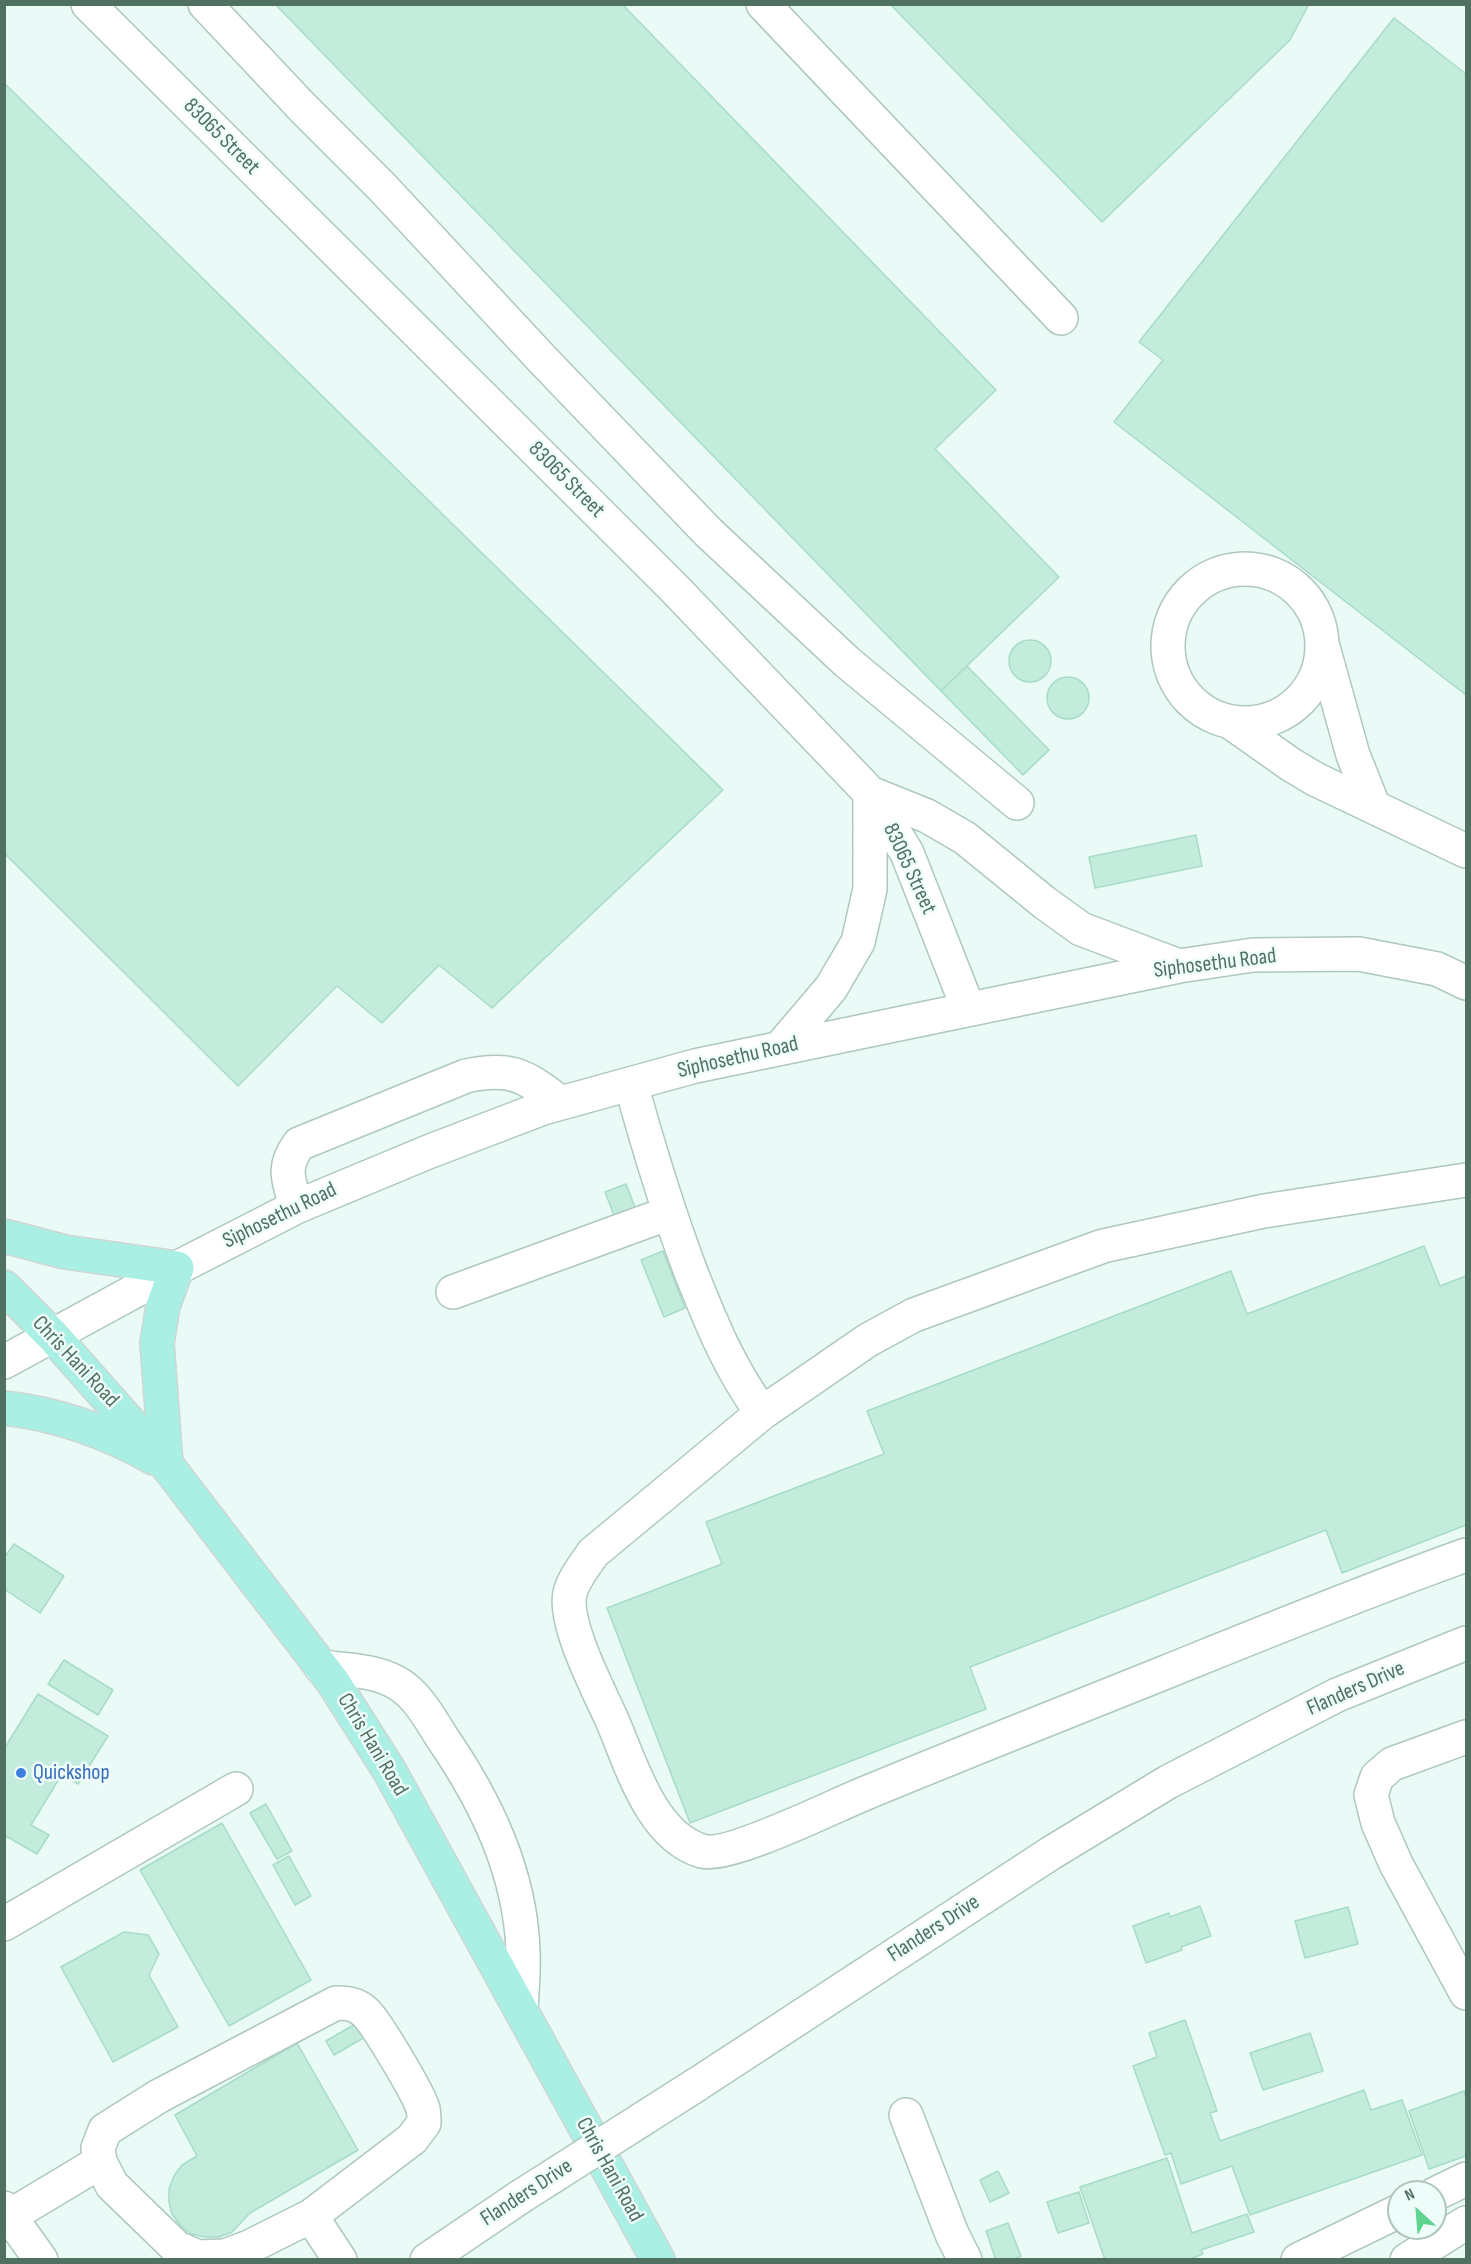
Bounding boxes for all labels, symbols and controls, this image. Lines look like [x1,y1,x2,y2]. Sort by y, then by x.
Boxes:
street label: 83065 Street [177,93,265,181]
street label: 83065 Street [522,436,610,524]
street label: 83065 Street [877,819,941,919]
street label: Siphosethu Road [1152,943,1278,985]
street label: Siphosethu Road [675,1031,801,1085]
street label: Siphosethu Road [219,1177,341,1255]
street label: Chris Hani Road [26,1311,124,1413]
street label: Flanders Drive [1303,1656,1409,1722]
street label: Chris Hani Road [331,1689,413,1801]
place label: Quickshop [33,1760,110,1786]
marker: Quickshop [14,1766,28,1780]
street label: Flanders Drive [883,1890,985,1968]
street label: Chris Hani Road [570,2113,648,2227]
street label: Flanders Drive [476,2154,578,2232]
north arrow [1387,2180,1447,2240]
text: N [1402,2185,1418,2206]

